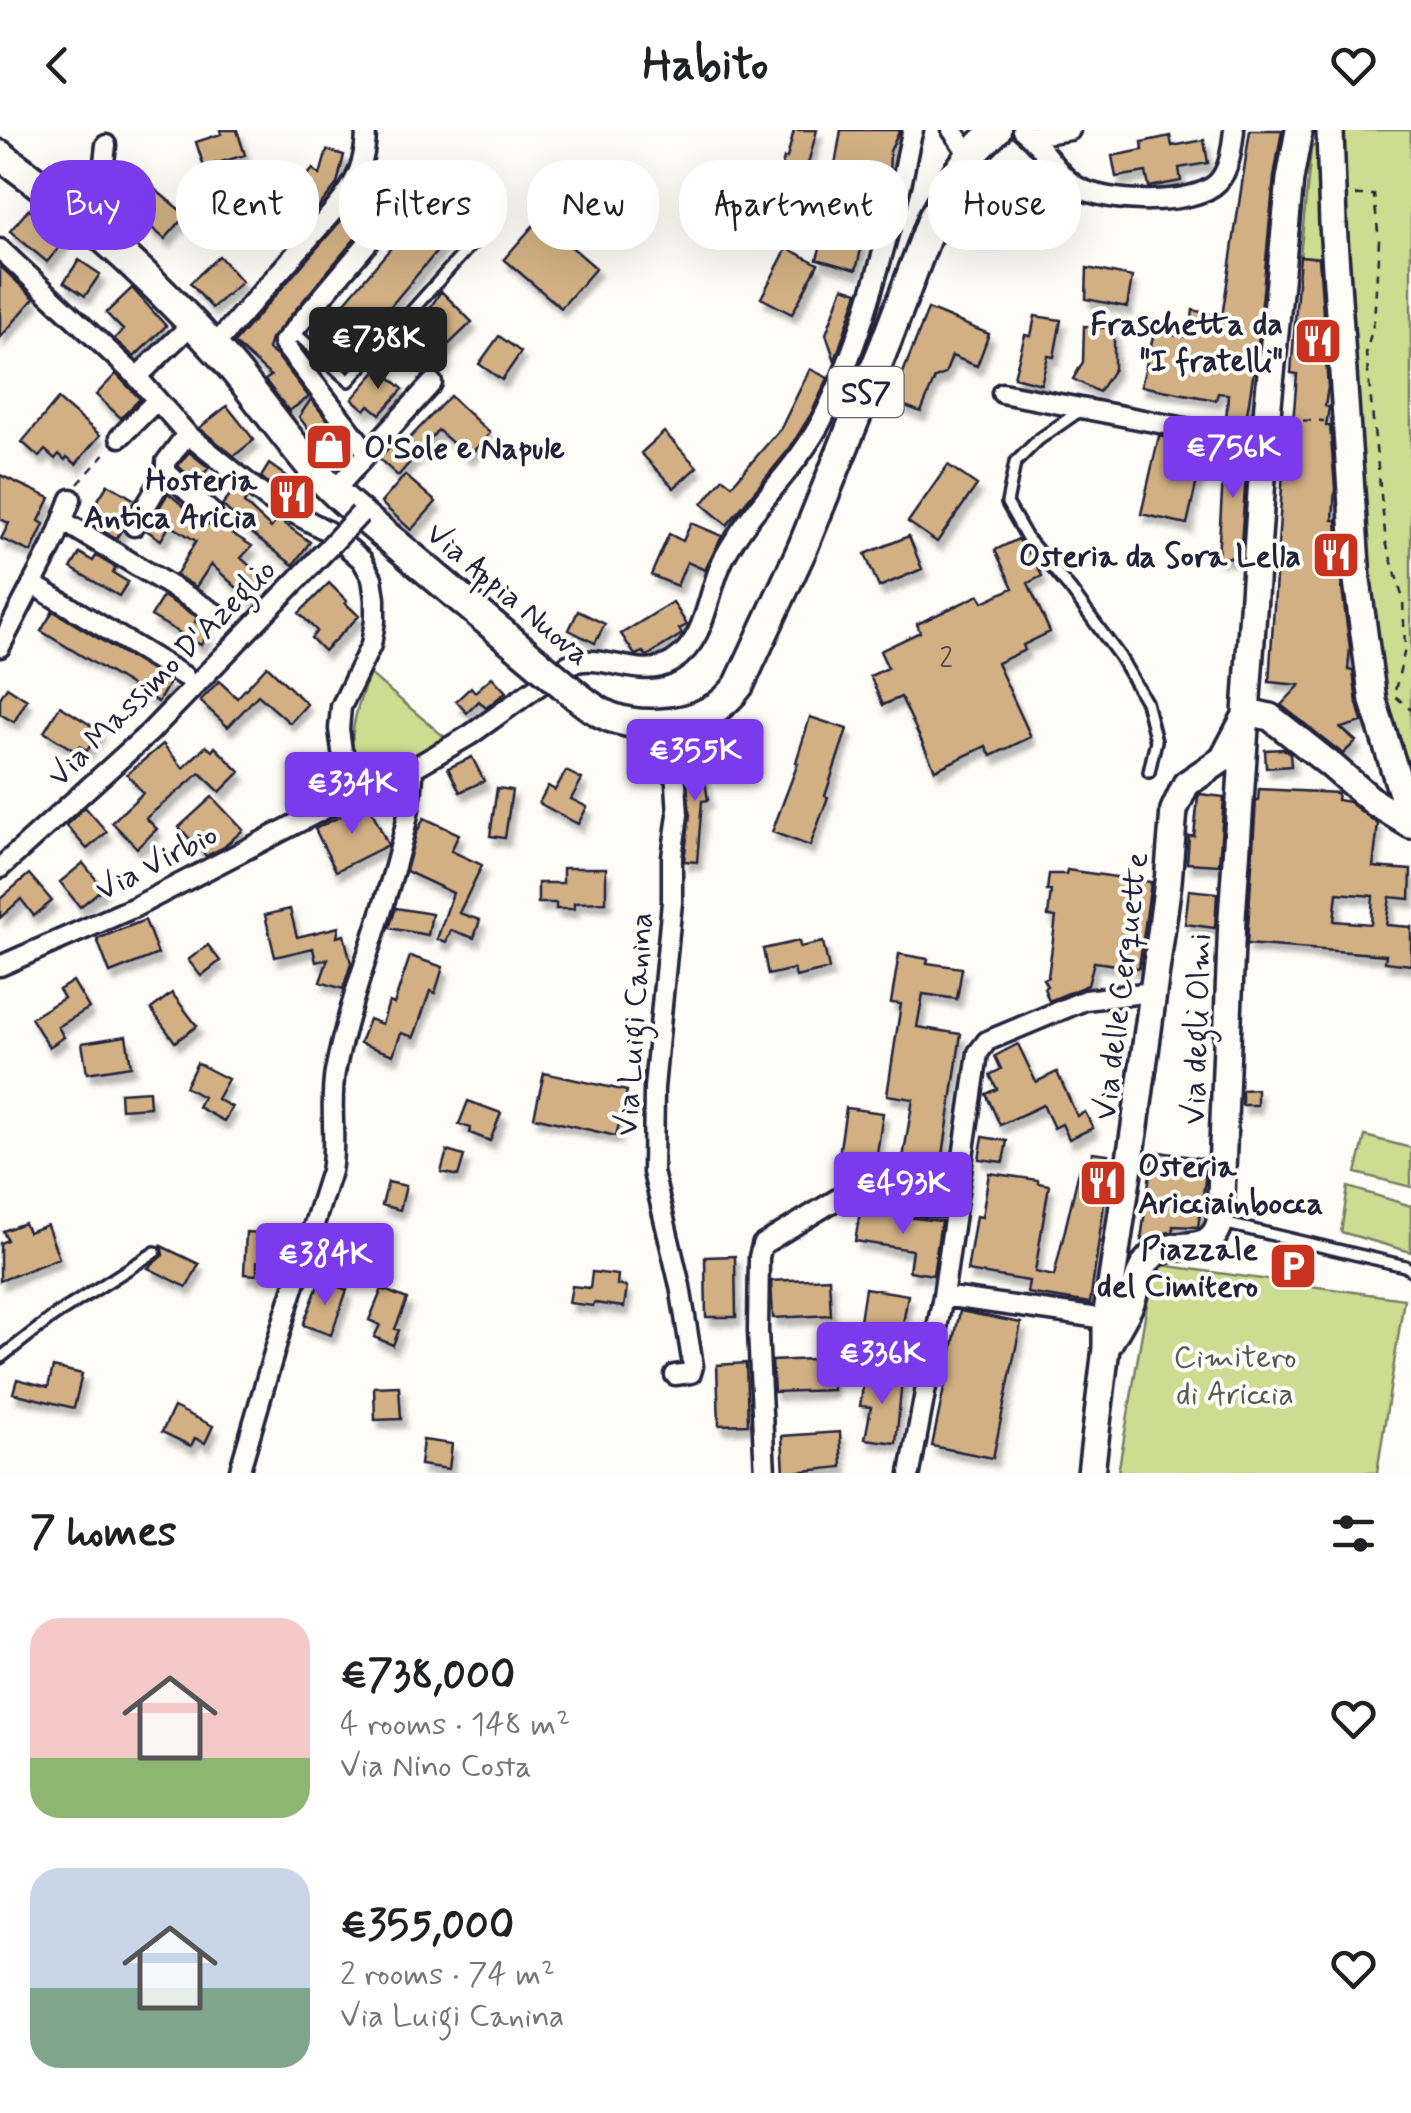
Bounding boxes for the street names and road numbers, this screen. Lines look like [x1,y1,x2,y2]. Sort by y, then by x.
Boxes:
road number: SS7 [828,367,904,417]
street label: Via Appia Nuova [415,513,599,678]
street label: Via Massimo D'Azeglio [39,550,288,799]
street label: Via Virbio [89,814,225,911]
street label: Via delle Cerquette [1085,850,1159,1123]
street label: Via Luigi Canina [606,911,667,1138]
street label: Via degli Olmi [1174,932,1225,1126]

